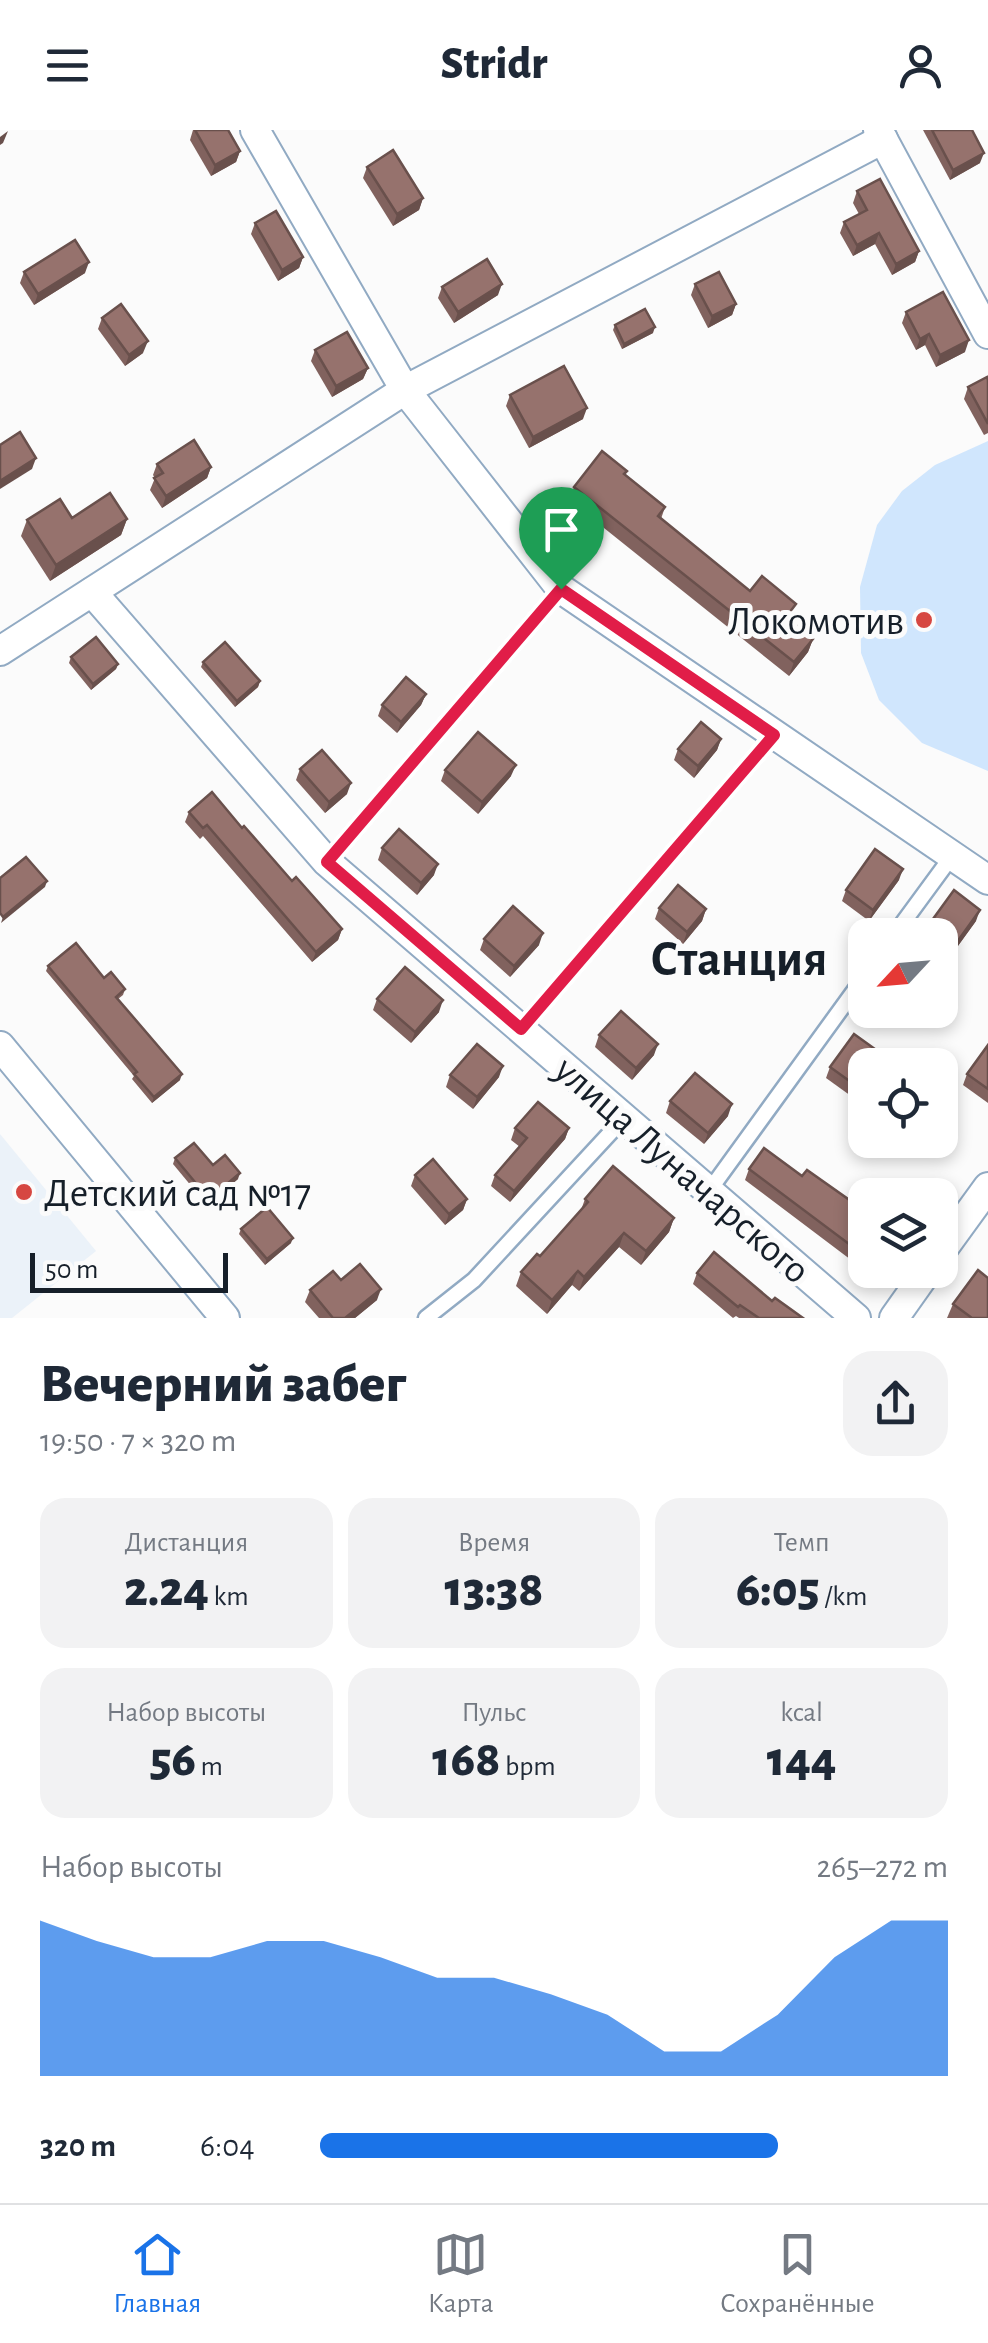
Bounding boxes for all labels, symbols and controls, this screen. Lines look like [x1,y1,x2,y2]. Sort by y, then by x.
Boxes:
icon: menu [40,38,95,93]
icon: person [893,38,948,93]
text: Stridr [441,42,547,87]
pin [519,487,604,590]
icon: arrive [534,502,589,557]
place label: Локомотив [728,602,904,642]
marker: Локомотив [913,609,935,631]
north arrow [848,918,958,1028]
map controls [848,918,958,1288]
district label: Станция [651,935,827,985]
button: locate [848,1048,958,1158]
street label: улица Луначарского [546,1049,817,1292]
place label: Детский сад №17 [44,1174,311,1214]
button: layers [848,1178,958,1288]
marker: Детский сад №17 [13,1181,35,1203]
scale bar [30,1248,228,1292]
text: 50 m [45,1256,99,1284]
button: share [843,1351,948,1456]
text: Вечерний забег [40,1357,406,1412]
text: 19:50 · 7 × 320 m [40,1425,236,1457]
text: Дистанция [124,1529,248,1557]
text: Время [458,1529,530,1557]
text: Темп [774,1529,830,1557]
text: 2.24 [124,1565,209,1615]
text: 13:38 [445,1565,543,1615]
text: 6:05 [736,1565,820,1615]
text: km [209,1583,249,1611]
text: /km [820,1583,867,1611]
text: Набор высоты [106,1699,266,1727]
text: Пульс [461,1699,527,1727]
text: kcal [780,1699,823,1727]
text: 56 [150,1735,196,1785]
text: 168 [432,1735,500,1785]
text: 144 [767,1735,837,1785]
text: m [196,1753,223,1781]
text: bpm [500,1753,556,1781]
text: Набор высоты [40,1851,223,1883]
text: 265–272 m [816,1851,948,1883]
text: 320 m [40,2130,116,2162]
text: 6:04 [200,2130,255,2162]
tab: Главная [113,2227,201,2321]
tab: Карта [428,2227,493,2321]
tab: Сохранённые [720,2227,875,2321]

